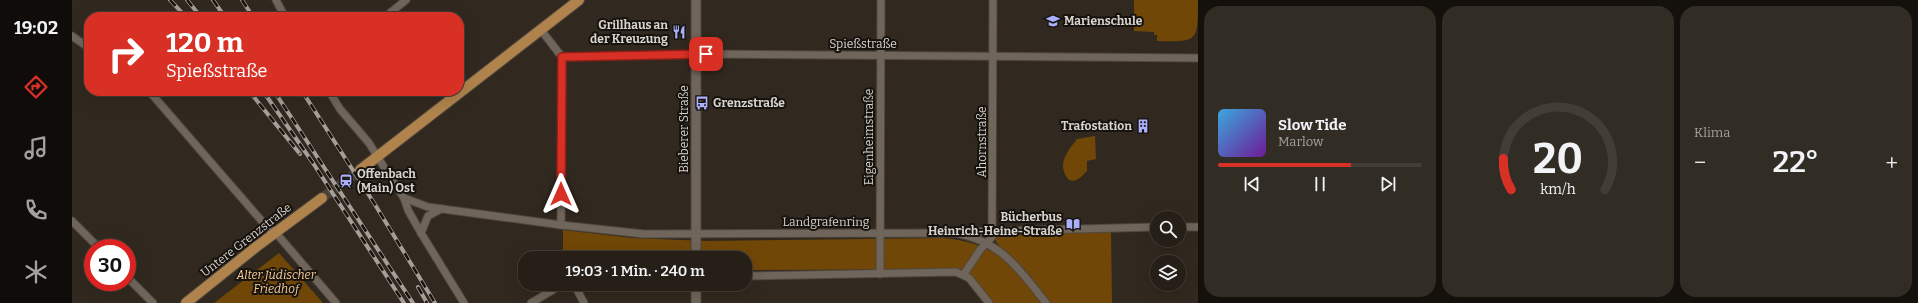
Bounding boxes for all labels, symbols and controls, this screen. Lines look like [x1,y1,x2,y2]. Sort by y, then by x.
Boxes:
school or university icon: Marienschule [1045,13,1061,29]
place label: Marienschule [1064,14,1143,28]
text: 19:02 [14,17,58,39]
place label: Grillhaus an der Kreuzung [590,18,668,46]
restaurant icon: Grillhaus an der Kreuzung [671,24,687,40]
text: 120 m [166,26,243,59]
icon: right [100,28,152,80]
pin [689,37,723,71]
street label: Spießstraße [829,37,897,51]
icon: arrive [695,43,717,65]
text: Spießstraße [166,60,267,82]
icon: directions [22,73,50,101]
street label: Bieberer Straße [677,85,691,173]
street label: Eigenheimstraße [862,89,876,185]
bus stop icon: Grenzstraße [694,95,710,111]
place label: Grenzstraße [713,96,785,110]
street label: Ahornstraße [975,106,989,178]
text: Slow Tide [1278,116,1346,134]
building icon: Trafostation [1135,118,1151,134]
place label: Trafostation [1061,119,1132,133]
text: Klima [1694,125,1730,140]
text: 20 [1533,133,1583,183]
icon: music [22,134,50,162]
text: Marlow [1278,134,1323,149]
text: 22° [1772,144,1819,180]
text: − [1694,149,1706,176]
text: + [1885,149,1898,176]
place label: Offenbach (Main) Ost [357,167,416,195]
station icon: Offenbach (Main) Ost [338,173,354,189]
position arrow [540,173,582,215]
icon: previous [1241,173,1263,195]
icon: pause [1309,173,1331,195]
icon: next [1377,173,1399,195]
text: km/h [1540,180,1576,197]
icon: phone [22,196,50,224]
street label: Untere Grenzstraße [198,200,294,280]
place label: Bücherbus Heinrich-Heine-Straße [928,210,1062,238]
map controls [1150,211,1186,291]
button: search [1150,211,1186,247]
street label: Landgrafenring [782,215,870,229]
library icon: Bücherbus Heinrich-Heine-Straße [1065,216,1081,232]
speed limit sign: 30 [84,239,136,291]
button: layers [1150,255,1186,291]
icon: climate [22,258,50,286]
text: 19:03 · 1 Min. · 240 m [566,262,704,280]
park label: Alter Jüdischer Friedhof [236,268,317,296]

